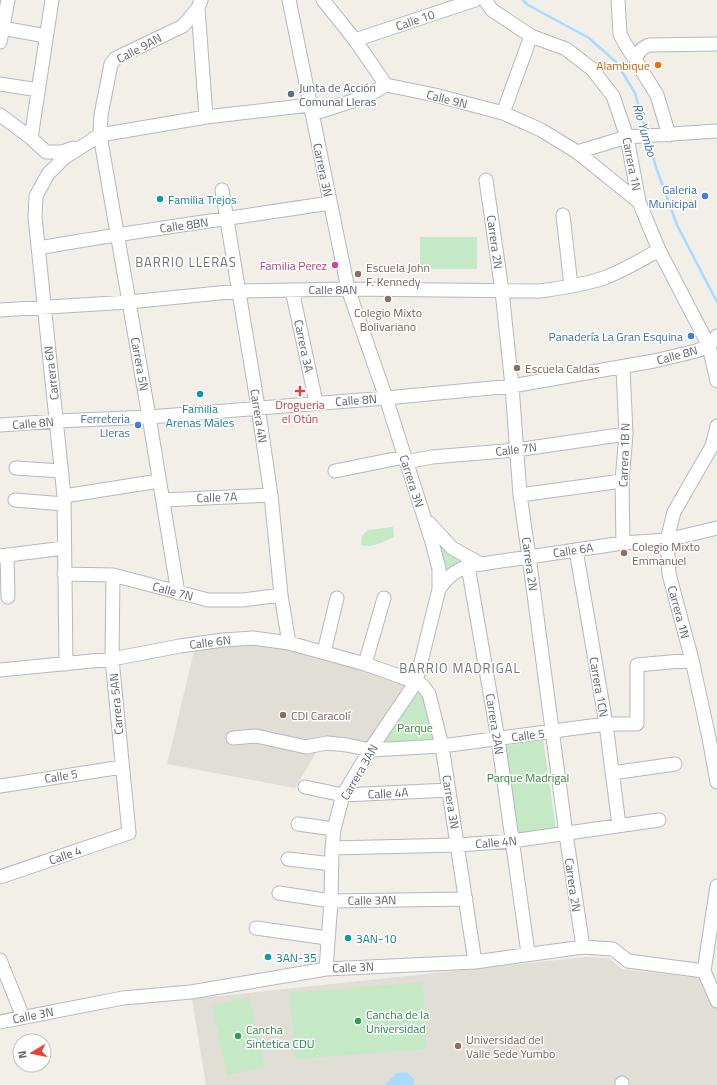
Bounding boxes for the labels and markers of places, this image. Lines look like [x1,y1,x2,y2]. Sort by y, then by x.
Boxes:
place label: Alambique [596,56,650,75]
marker: Alambique [653,60,663,70]
place label: Junta de Acción Comunal Lleras [299,78,377,111]
marker: Junta de Acción Comunal Lleras [286,89,296,99]
place label: Galeria Municipal [649,180,697,213]
place label: Familia Trejos [168,190,237,209]
marker: Galeria Municipal [700,191,710,201]
marker: Familia Trejos [155,194,165,204]
place label: Familia Perez [260,256,327,275]
place label: Escuela John F. Kennedy [366,258,430,291]
marker: Familia Perez [330,260,340,270]
marker: Escuela John F. Kennedy [353,269,363,279]
marker: Colegio Mixto Bolivariano [383,294,393,304]
place label: Colegio Mixto Bolivariano [354,303,422,336]
place label: Panadería La Gran Esquina [549,327,683,346]
marker: Panadería La Gran Esquina [686,331,696,341]
place label: Escuela Caldas [525,359,600,378]
marker: Escuela Caldas [512,363,522,373]
marker: Drogueria el Otún [295,386,305,396]
marker: Familia Arenas Males [195,389,205,399]
place label: Drogueria el Otún [275,395,325,428]
place label: Familia Arenas Males [166,399,235,432]
place label: Ferreteria Lleras [81,409,130,442]
marker: Ferreteria Lleras [133,420,143,430]
place label: Colegio Mixto Emmanuel [632,537,700,570]
marker: Colegio Mixto Emmanuel [619,548,629,558]
place label: CDI Caracolí [291,706,352,725]
marker: CDI Caracolí [278,710,288,720]
place label: 3AN-10 [356,929,397,948]
marker: 3AN-10 [343,933,353,943]
place label: 3AN-35 [276,948,317,967]
marker: 3AN-35 [263,952,273,962]
place label: Cancha de la Universidad [366,1005,429,1038]
marker: Cancha de la Universidad [353,1016,363,1026]
place label: Cancha Sintetica CDU [246,1020,315,1053]
place label: Universidad del Valle Sede Yumbo [466,1030,555,1063]
marker: Cancha Sintetica CDU [233,1031,243,1041]
marker: Universidad del Valle Sede Yumbo [453,1041,463,1051]

